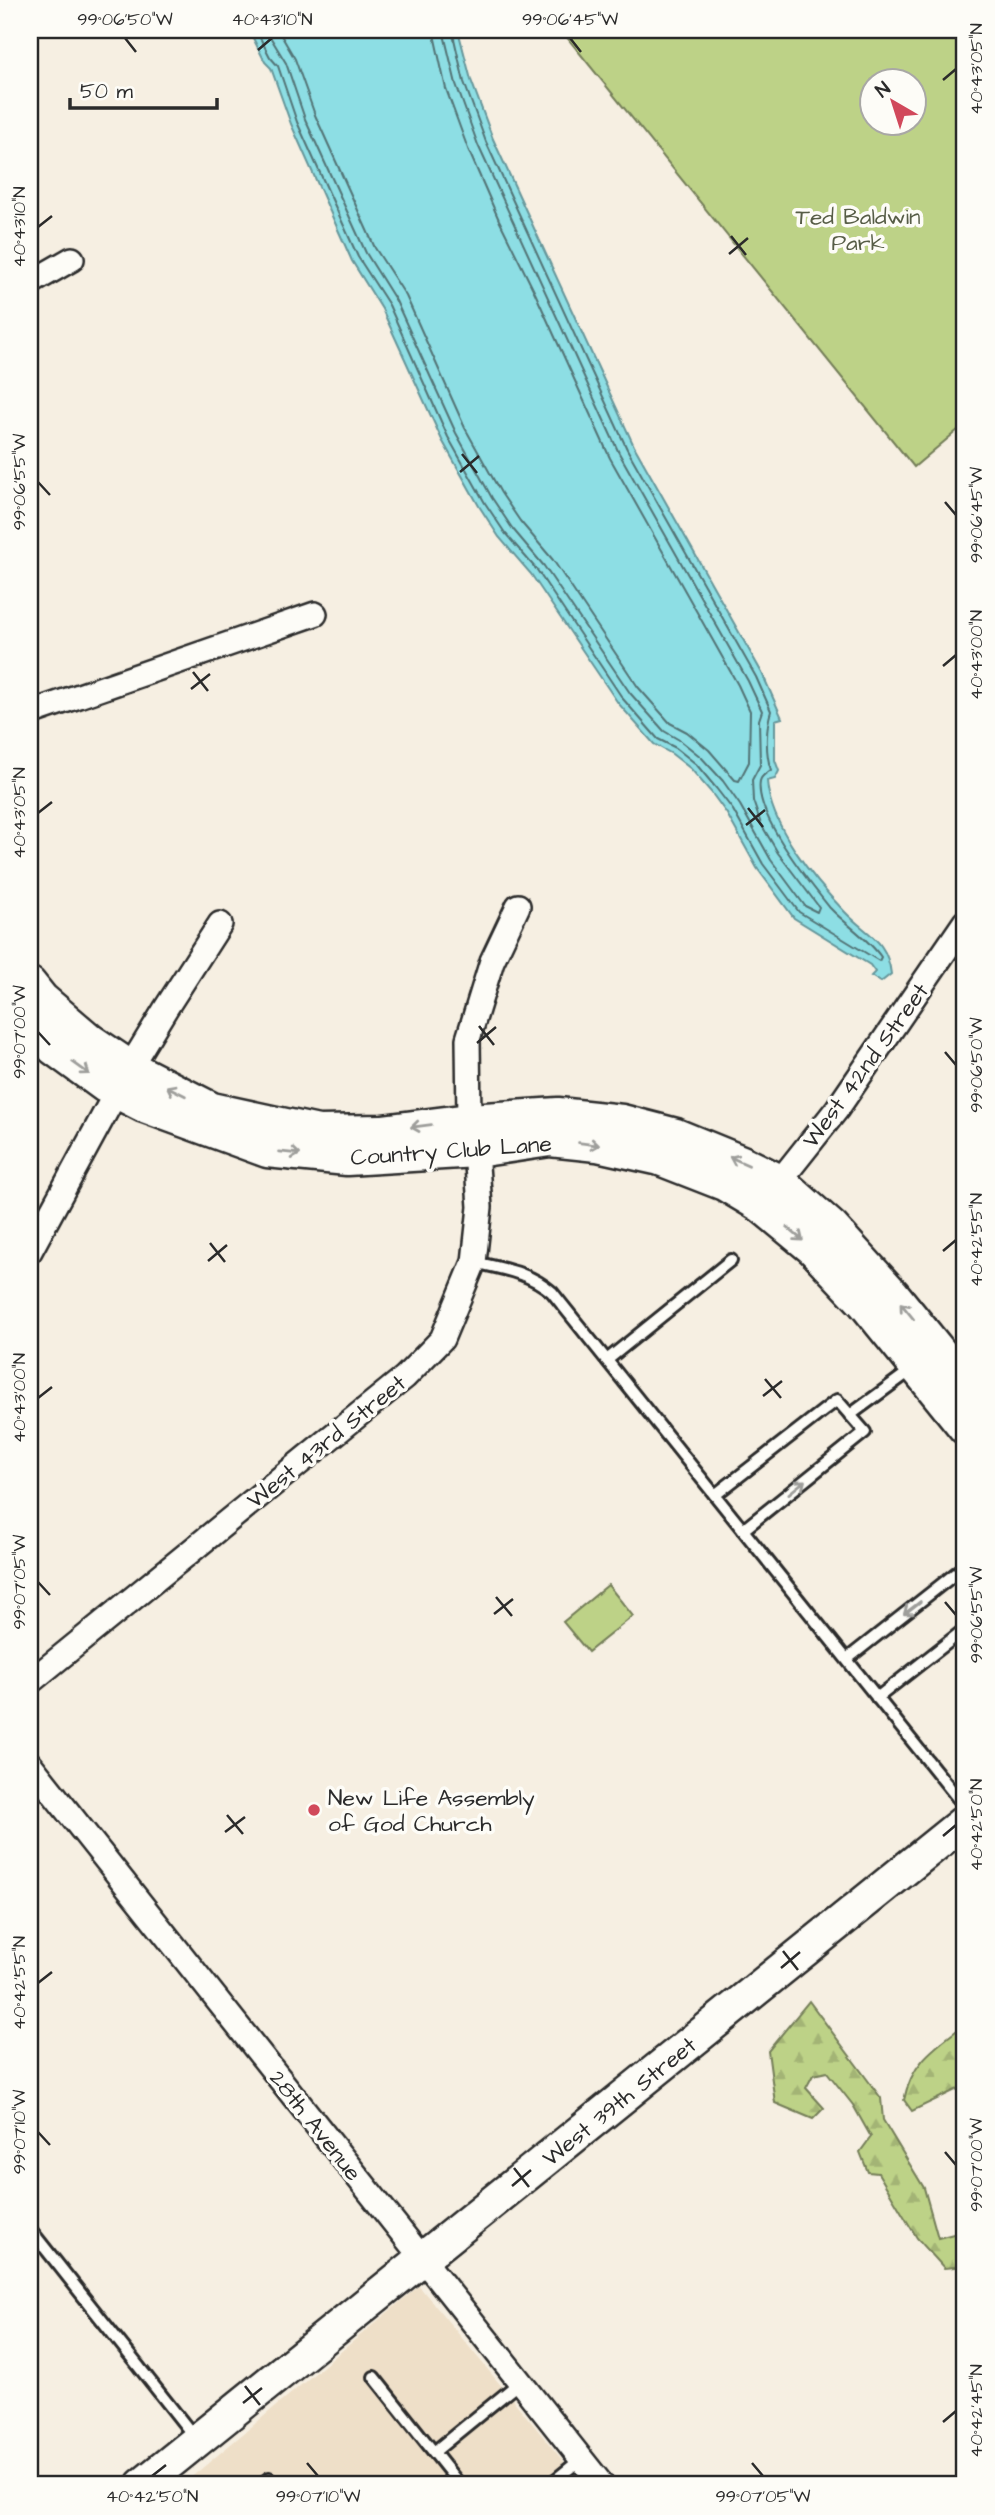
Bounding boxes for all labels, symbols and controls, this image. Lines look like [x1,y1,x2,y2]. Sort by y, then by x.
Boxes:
text: 99°06'50"W [77,7,173,32]
text: 40°43'10"N [231,7,313,32]
text: 99°06'45"W [522,7,618,32]
text: 40°43'05"N [964,23,989,115]
scale bar [70,66,217,110]
north arrow [858,66,928,136]
text: N [870,76,896,104]
text: 50 m [80,77,134,106]
text: 40°43'10"N [7,186,32,268]
park label: Ted Baldwin Park [796,201,920,259]
text: 99°06'55"W [7,434,32,530]
text: 99°06'45"W [964,467,989,563]
text: 40°43'00"N [964,610,989,700]
text: 40°43'05"N [7,767,32,859]
street label: West 42nd Street [795,976,937,1154]
text: 99°07'00"W [7,985,32,1079]
text: 99°06'50"W [964,1017,989,1113]
one-way arrow [71,1061,90,1075]
one-way arrow [166,1084,187,1097]
one-way arrow [410,1119,433,1132]
street label: Country Club Lane [349,1128,553,1175]
one-way arrow [577,1138,600,1151]
one-way arrow [278,1147,301,1160]
one-way arrow [729,1154,750,1167]
text: 40°42'55"N [964,1193,989,1287]
one-way arrow [785,1226,803,1241]
one-way arrow [899,1302,915,1320]
text: 40°43'00"N [7,1353,32,1443]
street label: West 43rd Street [240,1367,413,1516]
one-way arrow [787,1480,805,1495]
text: 99°07'05"W [7,1534,32,1630]
text: 99°06'55"W [964,1567,989,1663]
one-way arrow [903,1601,921,1616]
text: 40°42'50"N [964,1779,989,1871]
place label: New Life Assembly of God Church [328,1782,535,1840]
marker: New Life Assembly of God Church [306,1802,322,1818]
text: 40°42'55"N [7,1936,32,2030]
street label: West 39th Street [536,2029,704,2174]
street label: 28th Avenue [262,2063,369,2188]
text: 99°07'10"W [7,2090,32,2174]
text: 99°07'00"W [964,2118,989,2212]
text: 40°42'45"N [964,2364,989,2458]
text: 40°42'50"N [106,2484,198,2509]
text: 99°07'10"W [276,2484,360,2509]
text: 99°07'05"W [715,2484,811,2509]

